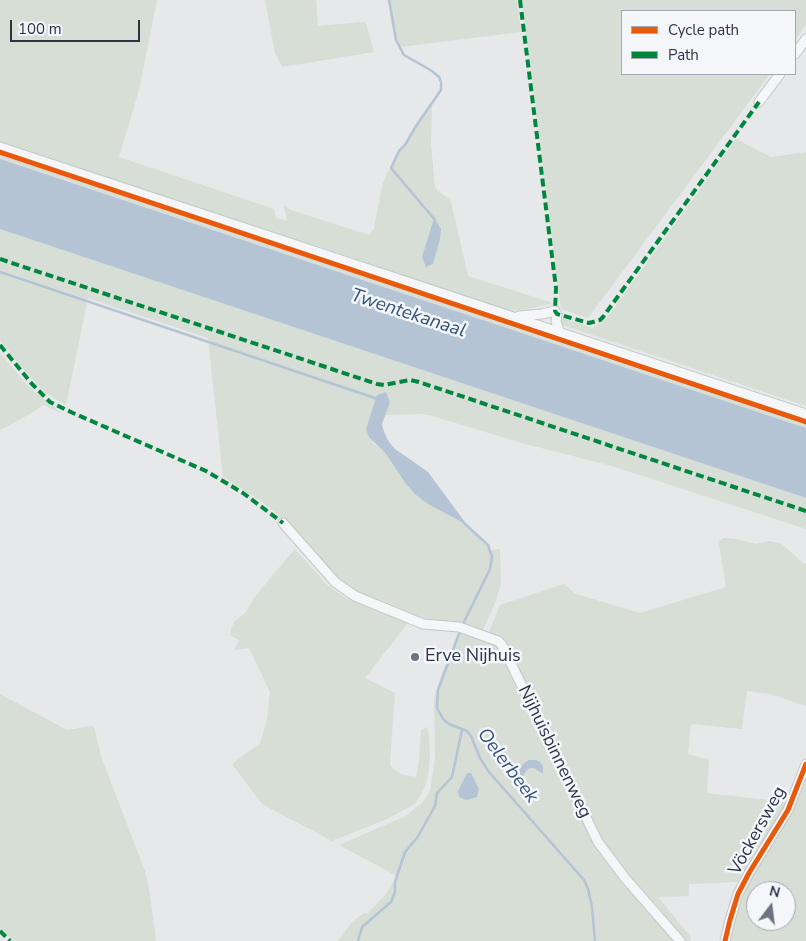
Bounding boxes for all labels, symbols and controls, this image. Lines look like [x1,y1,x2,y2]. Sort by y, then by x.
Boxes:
scale bar [12,10,142,42]
legend [621,10,796,75]
text: 100 m [18,19,62,39]
text: Cycle path [668,20,739,40]
text: Path [668,45,699,65]
water label: Twentekanaal [348,285,468,343]
place label: Erve Nijhuis [425,646,521,668]
marker: Erve Nijhuis [409,651,421,663]
street label: Nijhuisbinnenweg [513,682,595,822]
water label: Oelerbeek [471,724,543,808]
street label: Vöckersweg [725,783,791,879]
north arrow [746,881,796,931]
text: N [767,881,782,903]

